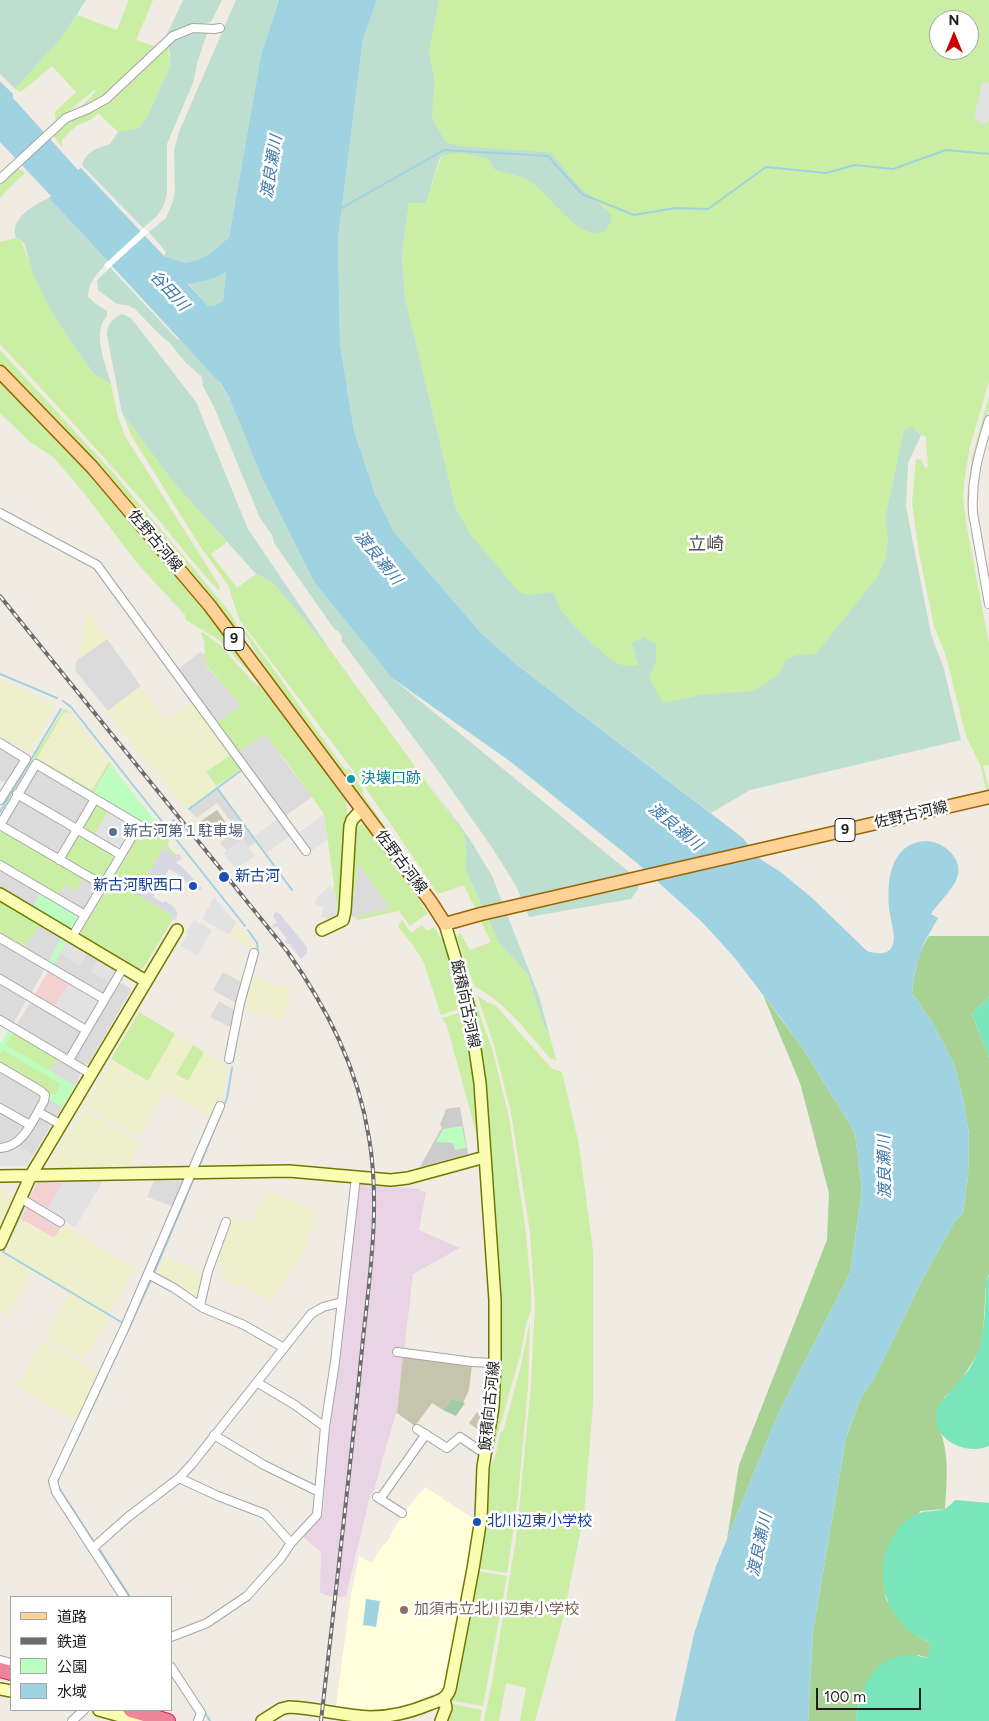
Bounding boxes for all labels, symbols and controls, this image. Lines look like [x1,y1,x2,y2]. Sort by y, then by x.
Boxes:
north arrow [929,10,979,60]
text: N [949,12,959,29]
water label: 渡良瀬川 [258,134,286,200]
water label: 谷田川 [146,267,192,315]
street label: 佐野古河線 [124,506,186,576]
water label: 渡良瀬川 [350,527,406,589]
district label: 立崎 [688,534,724,556]
road number: 9 [224,628,244,650]
place label: 決壊口跡 [361,770,421,788]
marker: 決壊口跡 [345,773,357,785]
street label: 佐野古河線 [872,798,950,832]
water label: 渡良瀬川 [644,799,706,855]
road number: 9 [835,818,855,842]
place label: 新古河第１駐車場 [123,823,243,841]
marker: 新古河第１駐車場 [107,826,119,838]
street label: 佐野古河線 [371,827,431,897]
place label: 新古河 [235,868,280,886]
marker: 新古河 [217,870,231,884]
place label: 新古河駅西口 [93,877,183,895]
marker: 新古河駅西口 [187,880,199,892]
street label: 飯積向古河線 [447,958,483,1050]
water label: 渡良瀬川 [875,1135,895,1199]
street label: 飯積向古河線 [476,1360,504,1452]
water label: 渡良瀬川 [744,1512,776,1578]
place label: 北川辺東小学校 [487,1513,592,1531]
marker: 北川辺東小学校 [471,1516,483,1528]
legend [10,1596,172,1711]
place label: 加須市立北川辺東小学校 [414,1601,579,1619]
marker: 加須市立北川辺東小学校 [398,1604,410,1616]
text: 道路 [57,1608,87,1626]
text: 鉄道 [57,1633,87,1651]
text: 公園 [57,1658,87,1676]
scale bar [819,1678,924,1710]
text: 水域 [57,1683,87,1701]
text: 100 m [824,1688,866,1706]

